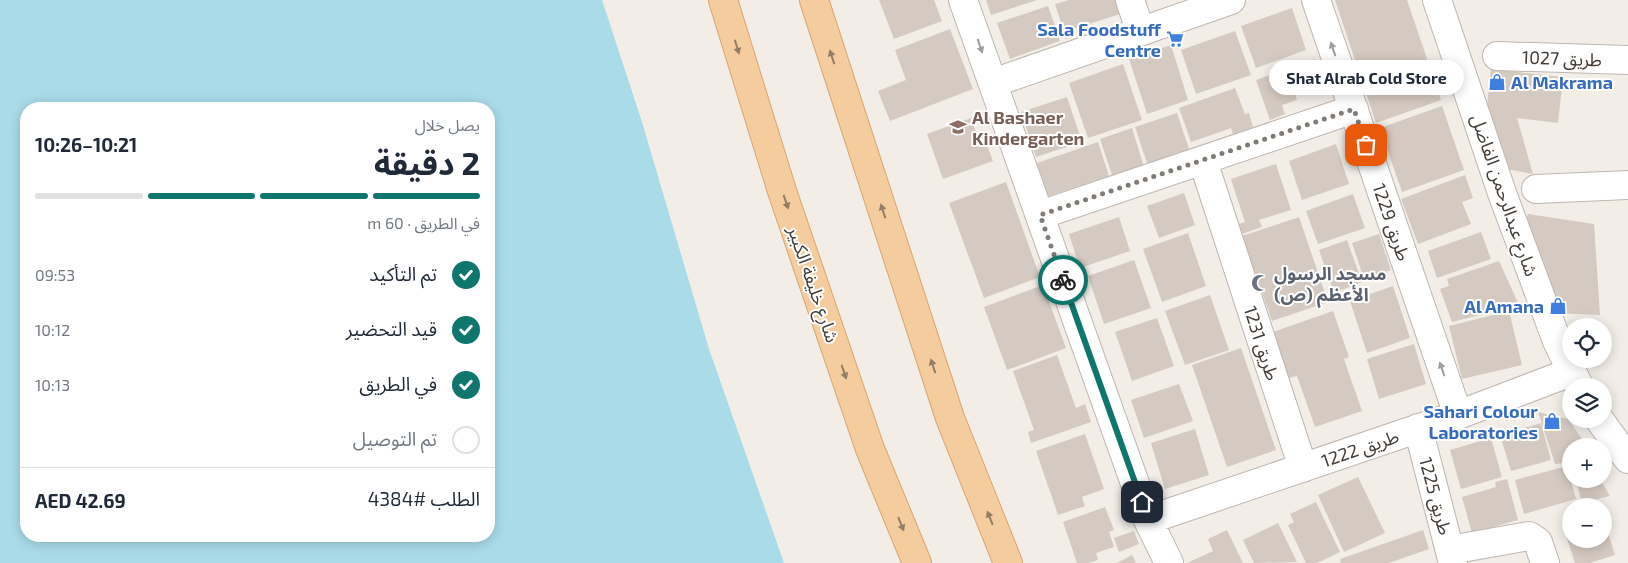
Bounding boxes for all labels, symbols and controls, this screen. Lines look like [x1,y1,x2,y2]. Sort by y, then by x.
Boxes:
place label: Sala Foodstuff Centre [1037,18,1162,61]
supermarket icon: Sala Foodstuff Centre [1165,29,1185,49]
one-way arrow [734,39,742,54]
one-way arrow [976,39,984,54]
one-way arrow [1329,42,1337,57]
street label: طريق 1027 [1522,46,1602,71]
one-way arrow [828,49,836,64]
callout: Shat Alrab Cold Store [1268,60,1464,95]
text: Shat Alrab Cold Store [1286,68,1447,87]
place label: Al Makrama [1511,71,1613,93]
shop icon: Al Makrama [1487,72,1507,92]
place label: Al Bashaer Kindergarten [972,106,1084,149]
street label: شارع عبدالرحمن الفاضل [1463,111,1543,280]
text: يصل خلال [415,115,480,134]
school or university icon: Al Bashaer Kindergarten [948,117,968,137]
pin [1345,124,1387,166]
icon: bag [1352,131,1380,159]
text: 10:21–10:26 [35,133,137,156]
text: 2 دقيقة [374,143,480,181]
street label: طريق 1229 [1368,180,1415,264]
one-way arrow [782,194,790,209]
one-way arrow [878,203,886,218]
text: في الطريق · 60 m [367,213,480,232]
street label: شارع خليفة الكبير [780,222,844,346]
courier [1038,255,1088,305]
icon: check [452,261,480,289]
text: تم التأكيد [369,262,437,285]
place label: مسجد الرسول الأعظم (ص) [1274,262,1386,308]
text: 09:53 [35,265,75,284]
icon: bike [1049,266,1077,294]
mosque icon: مسجد الرسول الأعظم (ص) [1250,273,1270,293]
place label: Al Amana [1464,295,1544,317]
shop icon: Al Amana [1548,296,1568,316]
street label: طريق 1231 [1239,303,1284,383]
icon: check [452,316,480,344]
text: قيد التحضير [346,317,437,340]
map controls [1562,318,1612,548]
button: locate [1562,318,1612,368]
text: 10:12 [35,320,70,339]
one-way arrow [929,358,936,373]
one-way arrow [1438,361,1446,376]
one-way arrow [840,365,848,380]
icon: check [452,371,480,399]
text: في الطريق [359,372,437,395]
text: 10:13 [35,375,70,394]
button: layers [1562,378,1612,428]
place label: Sahari Colour Laboratories [1423,400,1538,443]
shop icon: Sahari Colour Laboratories [1542,411,1562,431]
street label: طريق 1222 [1318,425,1402,472]
text: تم التوصيل [353,427,437,450]
button: + [1562,438,1612,488]
street label: طريق 1225 [1414,455,1457,538]
pin [1121,481,1163,523]
text: الطلب #4384 [368,487,480,510]
icon: home [1128,488,1156,516]
text: AED 42.69 [35,489,126,512]
button: − [1562,498,1612,548]
one-way arrow [986,510,994,525]
one-way arrow [897,517,905,532]

